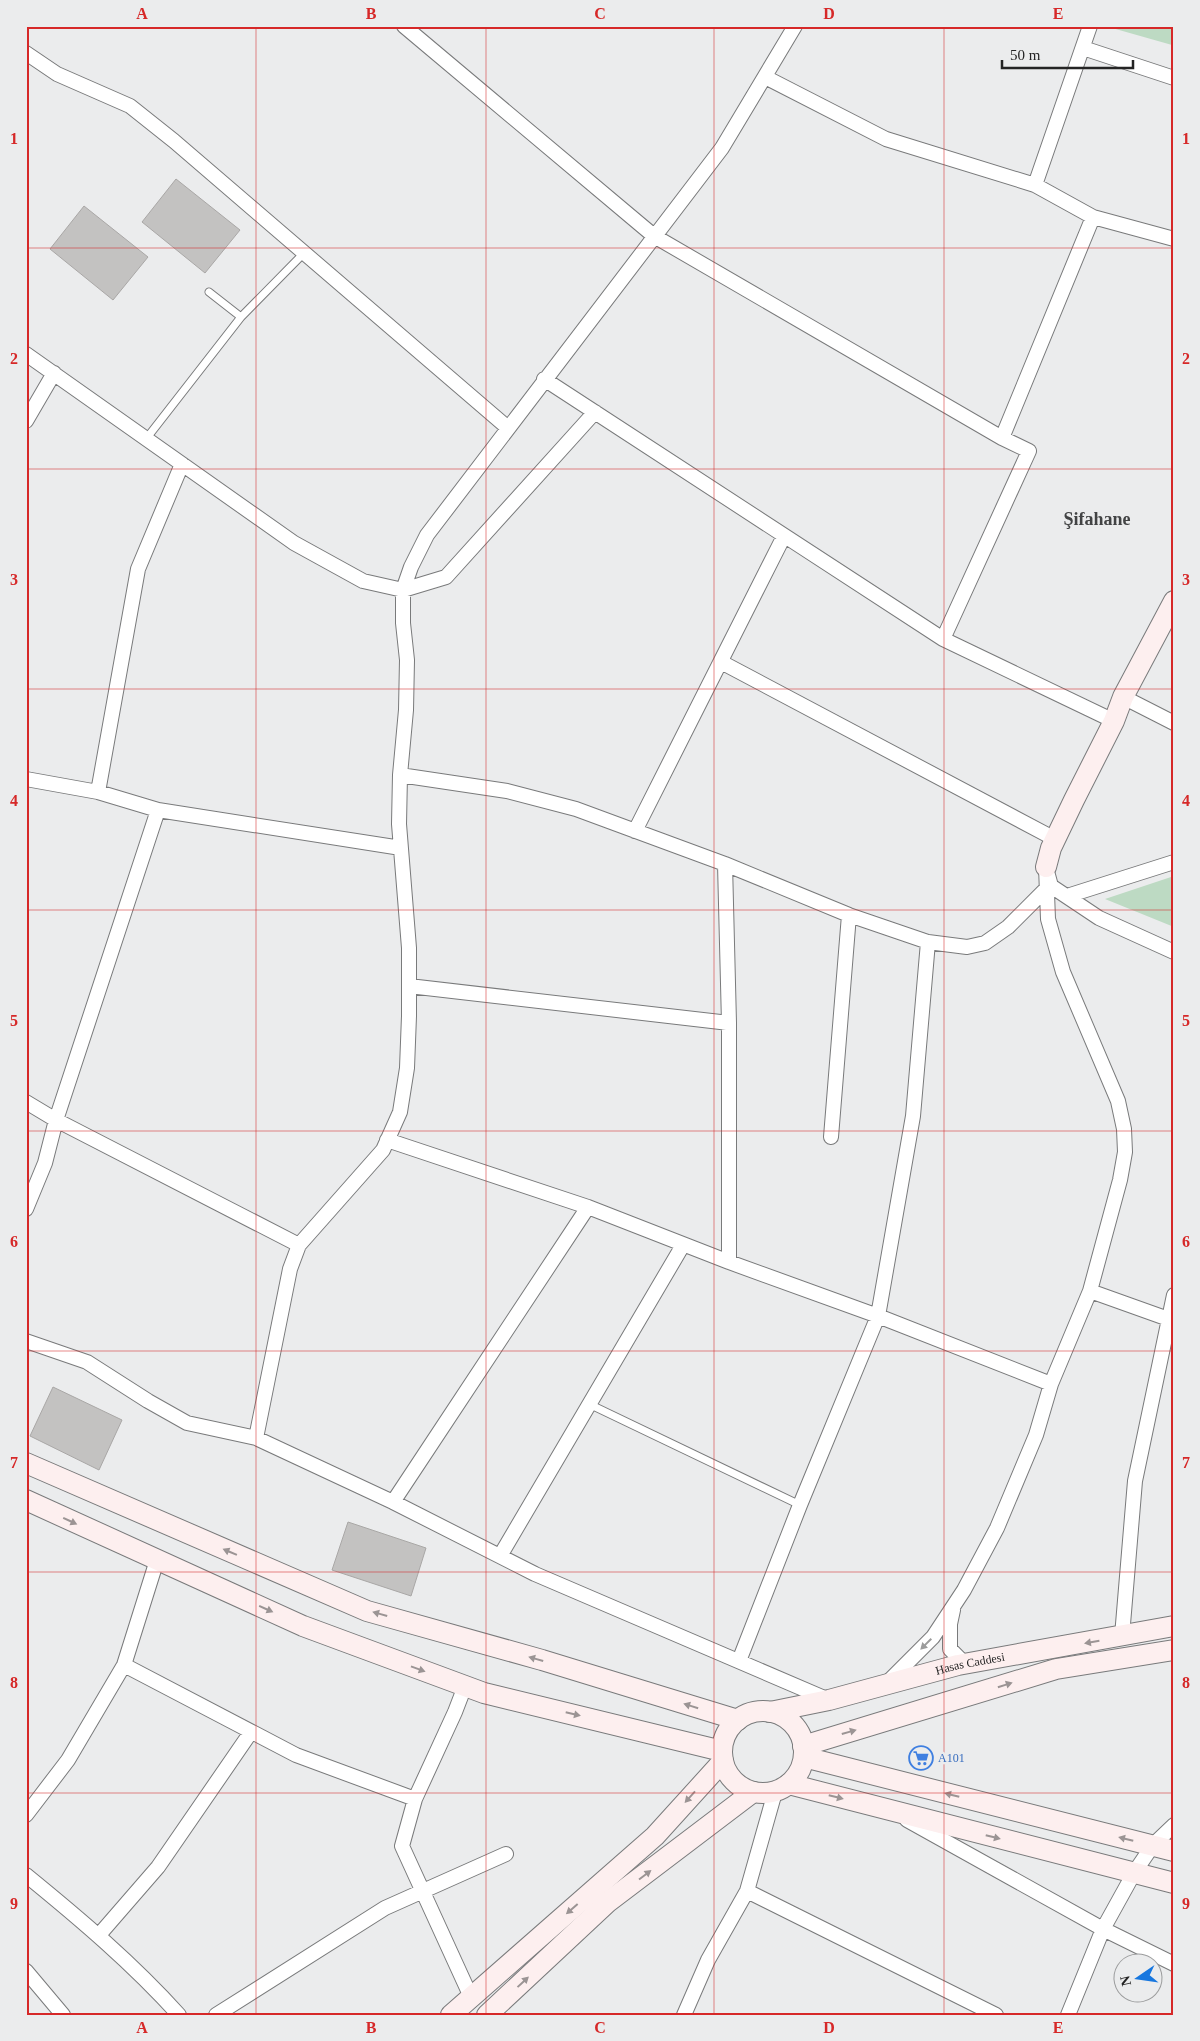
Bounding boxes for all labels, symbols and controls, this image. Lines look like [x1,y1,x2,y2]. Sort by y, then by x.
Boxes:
text: A [136,5,148,22]
text: B [366,5,377,22]
text: C [594,5,606,22]
text: D [823,5,835,22]
text: E [1053,5,1063,22]
scale bar [1002,38,1134,70]
text: 50 m [1010,47,1041,63]
text: 1 [10,130,18,147]
text: 1 [1182,130,1190,147]
text: 2 [10,350,18,367]
text: 2 [1182,350,1190,367]
district label: Şifahane [1063,509,1131,529]
text: 3 [10,571,18,588]
text: 3 [1182,571,1190,588]
text: 4 [10,792,18,809]
text: 4 [1182,792,1190,809]
text: 5 [10,1012,18,1029]
text: 5 [1182,1012,1190,1029]
text: 6 [10,1233,18,1250]
text: 6 [1182,1233,1190,1250]
text: 7 [10,1454,18,1471]
text: 7 [1182,1454,1190,1471]
one-way arrow [63,1516,78,1525]
one-way arrow [223,1547,237,1555]
one-way arrow [259,1606,273,1614]
one-way arrow [372,1610,387,1618]
one-way arrow [921,1638,933,1650]
one-way arrow [1083,1638,1099,1646]
street label: Hasas Caddesi [934,1650,1006,1678]
one-way arrow [528,1654,543,1662]
one-way arrow [410,1666,425,1673]
text: 8 [10,1674,18,1691]
text: 8 [1182,1674,1190,1691]
one-way arrow [998,1681,1013,1689]
one-way arrow [684,1701,699,1709]
one-way arrow [566,1710,581,1718]
one-way arrow [842,1728,857,1736]
supermarket icon: A101 [908,1745,934,1771]
place label: A101 [938,1751,965,1765]
one-way arrow [944,1790,959,1798]
one-way arrow [684,1791,696,1803]
one-way arrow [828,1793,843,1801]
one-way arrow [986,1833,1001,1841]
one-way arrow [1119,1835,1134,1843]
one-way arrow [638,1869,651,1880]
text: 9 [10,1895,18,1912]
text: 9 [1182,1895,1190,1912]
one-way arrow [567,1903,579,1915]
north arrow [1112,1954,1162,2004]
text: N [1117,1974,1134,1987]
one-way arrow [516,1976,529,1987]
text: A [136,2019,148,2036]
text: B [366,2019,377,2036]
text: C [594,2019,606,2036]
text: D [823,2019,835,2036]
text: E [1053,2019,1063,2036]

